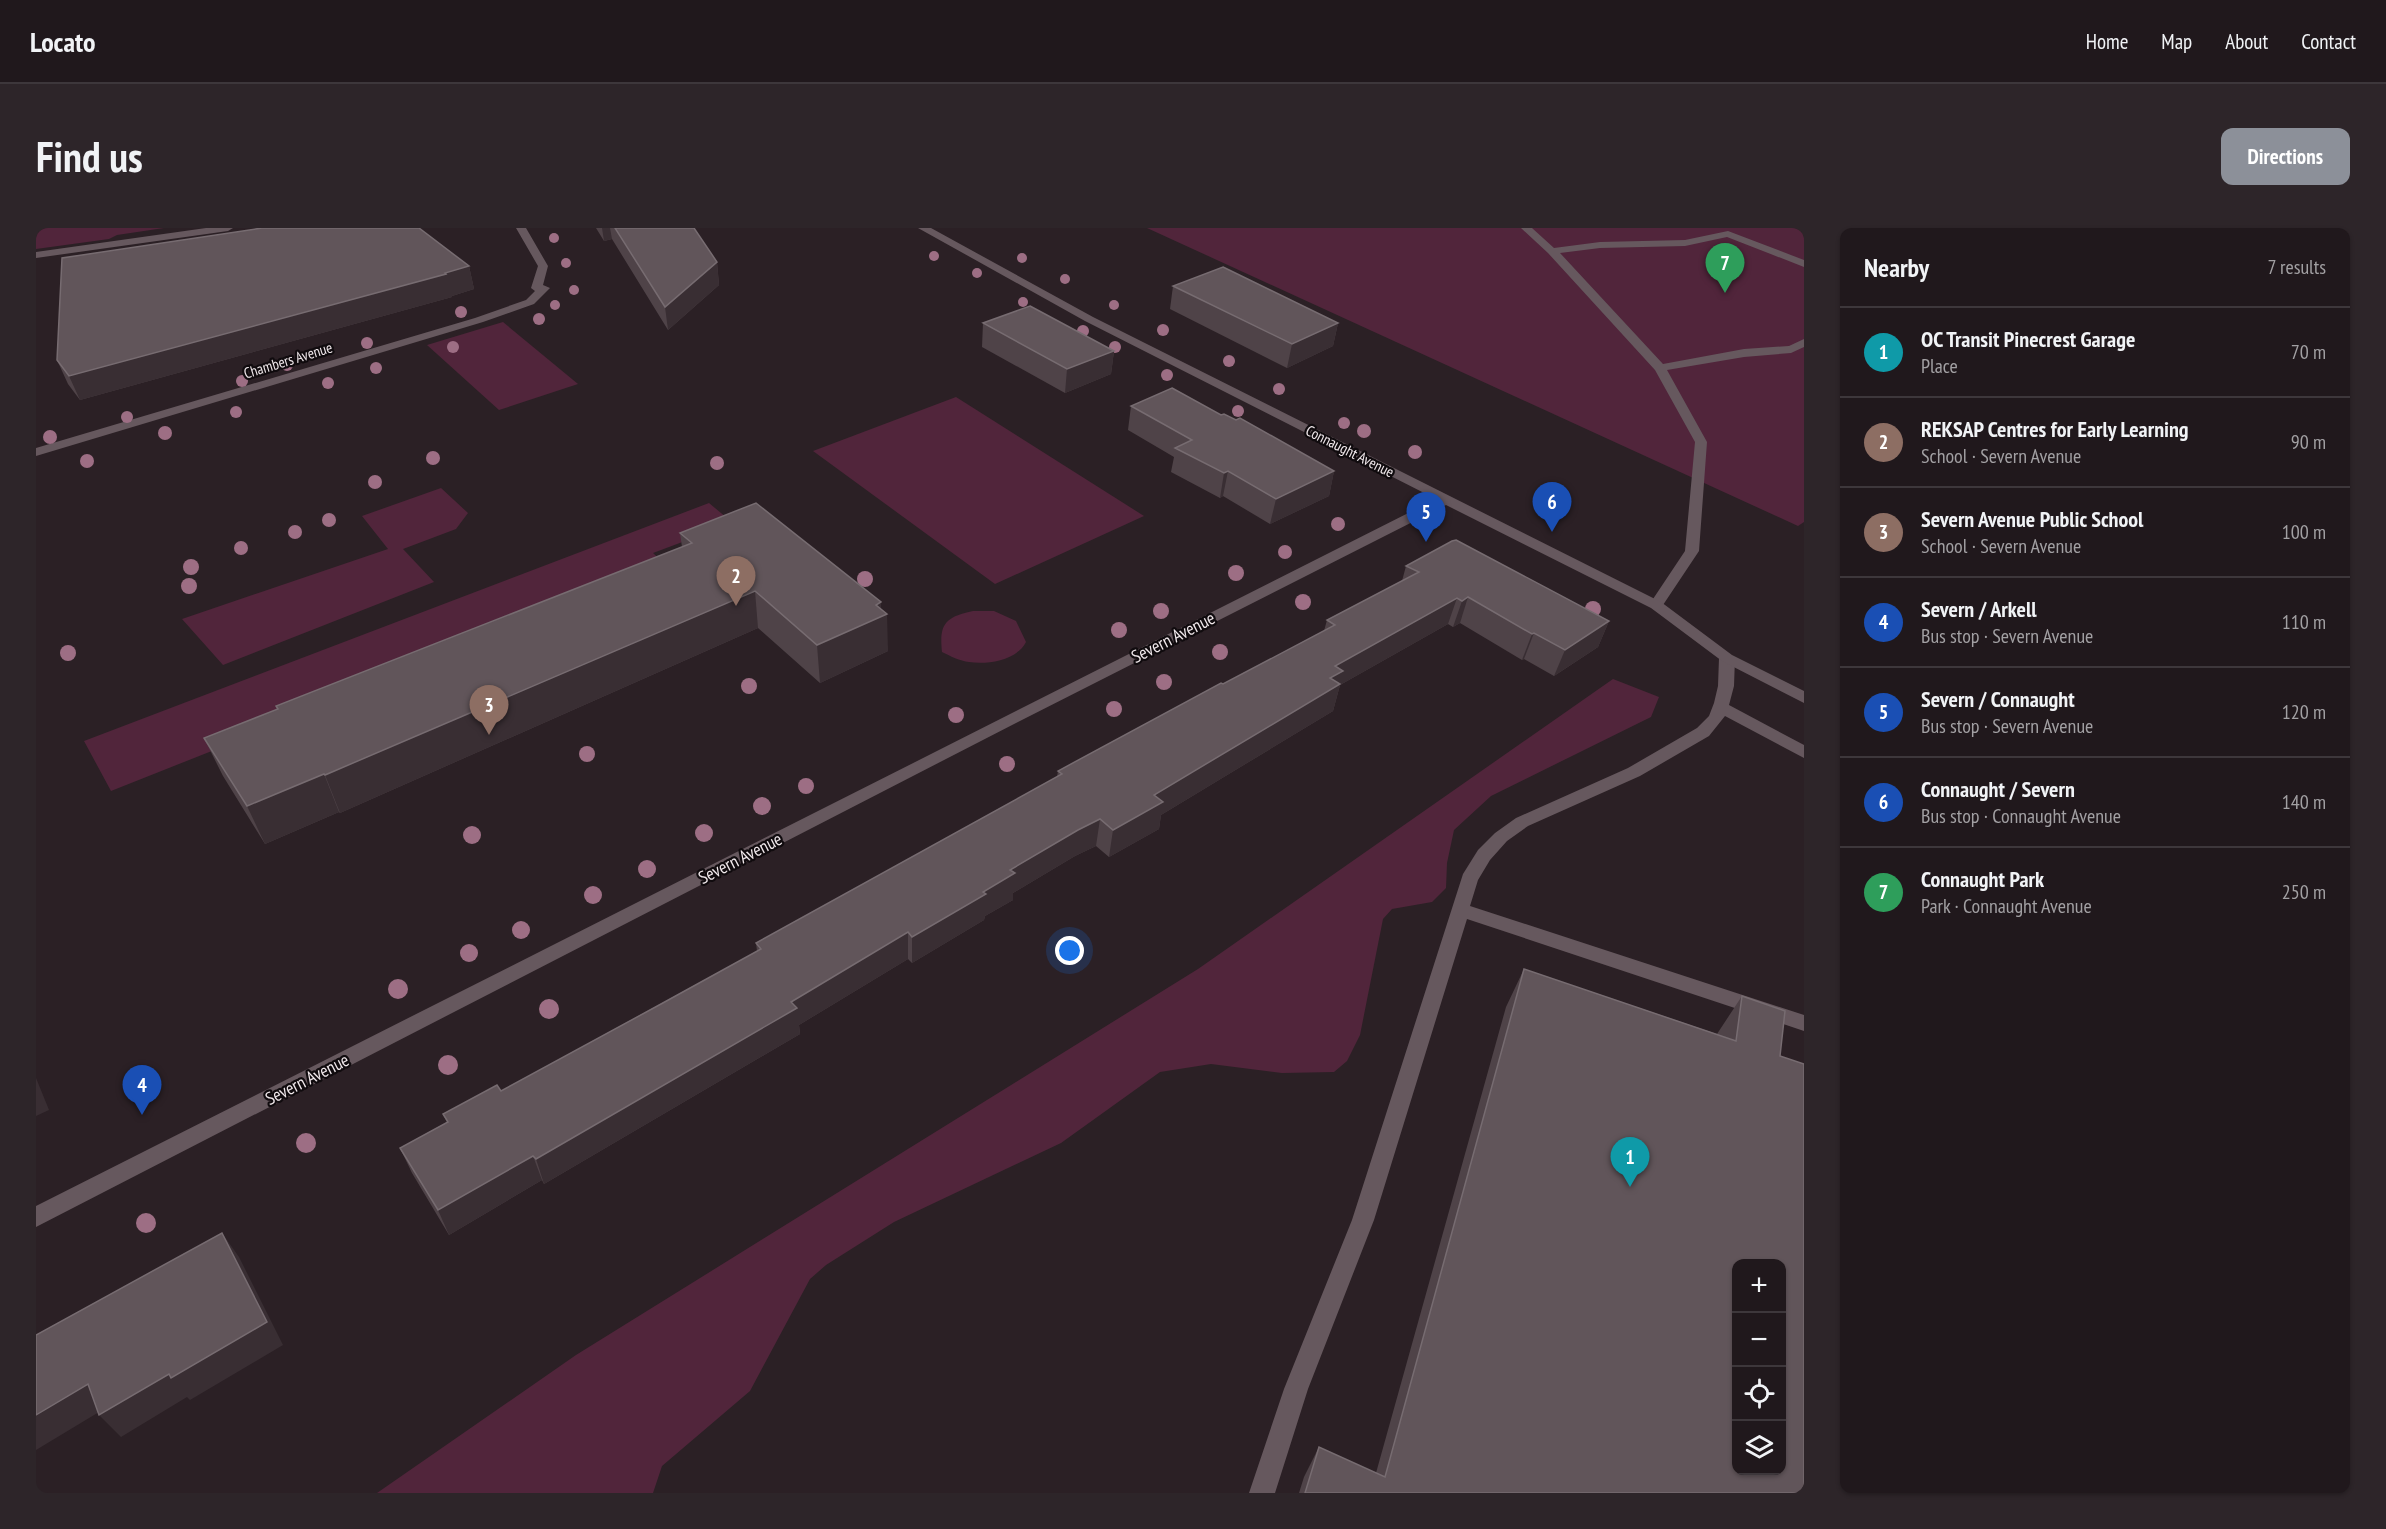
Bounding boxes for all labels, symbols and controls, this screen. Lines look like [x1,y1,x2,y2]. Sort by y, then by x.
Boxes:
text: Locato [30,23,96,60]
text: Home [2086,28,2128,55]
text: Map [2161,28,2192,55]
text: About [2225,28,2268,55]
text: Contact [2301,28,2356,55]
button: Directions [2221,128,2350,185]
text: Find us [36,129,143,184]
pin: 7 [1706,244,1744,293]
text: Nearby [1864,251,1929,284]
text: 7 results [2268,254,2326,280]
text: OC Transit Pinecrest Garage [1921,325,2135,353]
street label: Chambers Avenue [241,337,335,383]
text: 1 [1879,339,1888,365]
text: 70 m [2291,339,2326,365]
text: Place [1921,353,1958,379]
text: REKSAP Centres for Early Learning [1921,415,2189,443]
street label: Connaught Avenue [1303,421,1397,481]
text: 2 [1879,429,1888,455]
text: 90 m [2291,429,2326,455]
text: School · Severn Avenue [1921,443,2081,469]
pin: 6 [1532,482,1572,532]
pin: 5 [1406,492,1446,542]
text: Severn Avenue Public School [1921,505,2143,533]
text: 3 [1879,519,1888,545]
text: 100 m [2282,519,2326,545]
text: School · Severn Avenue [1921,533,2081,559]
pin: 2 [716,556,756,606]
text: Severn / Arkell [1921,595,2037,623]
street label: Severn Avenue [1127,606,1219,668]
text: 4 [1879,609,1888,635]
text: 110 m [2282,609,2326,635]
text: Bus stop · Severn Avenue [1921,623,2093,649]
text: Severn / Connaught [1921,685,2075,713]
pin: 3 [470,686,508,735]
text: 5 [1879,699,1888,725]
text: 120 m [2282,699,2326,725]
text: Bus stop · Severn Avenue [1921,713,2093,739]
text: Connaught / Severn [1921,775,2075,803]
text: 6 [1879,789,1888,815]
text: 140 m [2282,789,2326,815]
text: Bus stop · Connaught Avenue [1921,803,2121,829]
street label: Severn Avenue [694,827,786,889]
text: Connaught Park [1921,865,2044,893]
text: 7 [1879,879,1888,905]
text: 250 m [2282,879,2326,905]
text: Park · Connaught Avenue [1921,893,2092,919]
your location [1055,936,1084,965]
street label: Severn Avenue [261,1048,353,1110]
pin: 4 [122,1066,162,1115]
pin: 1 [1610,1138,1650,1187]
map controls [1732,1259,1786,1475]
button: + [1732,1259,1786,1313]
button: − [1732,1313,1786,1367]
button: locate [1732,1367,1786,1421]
button: layers [1732,1421,1786,1475]

